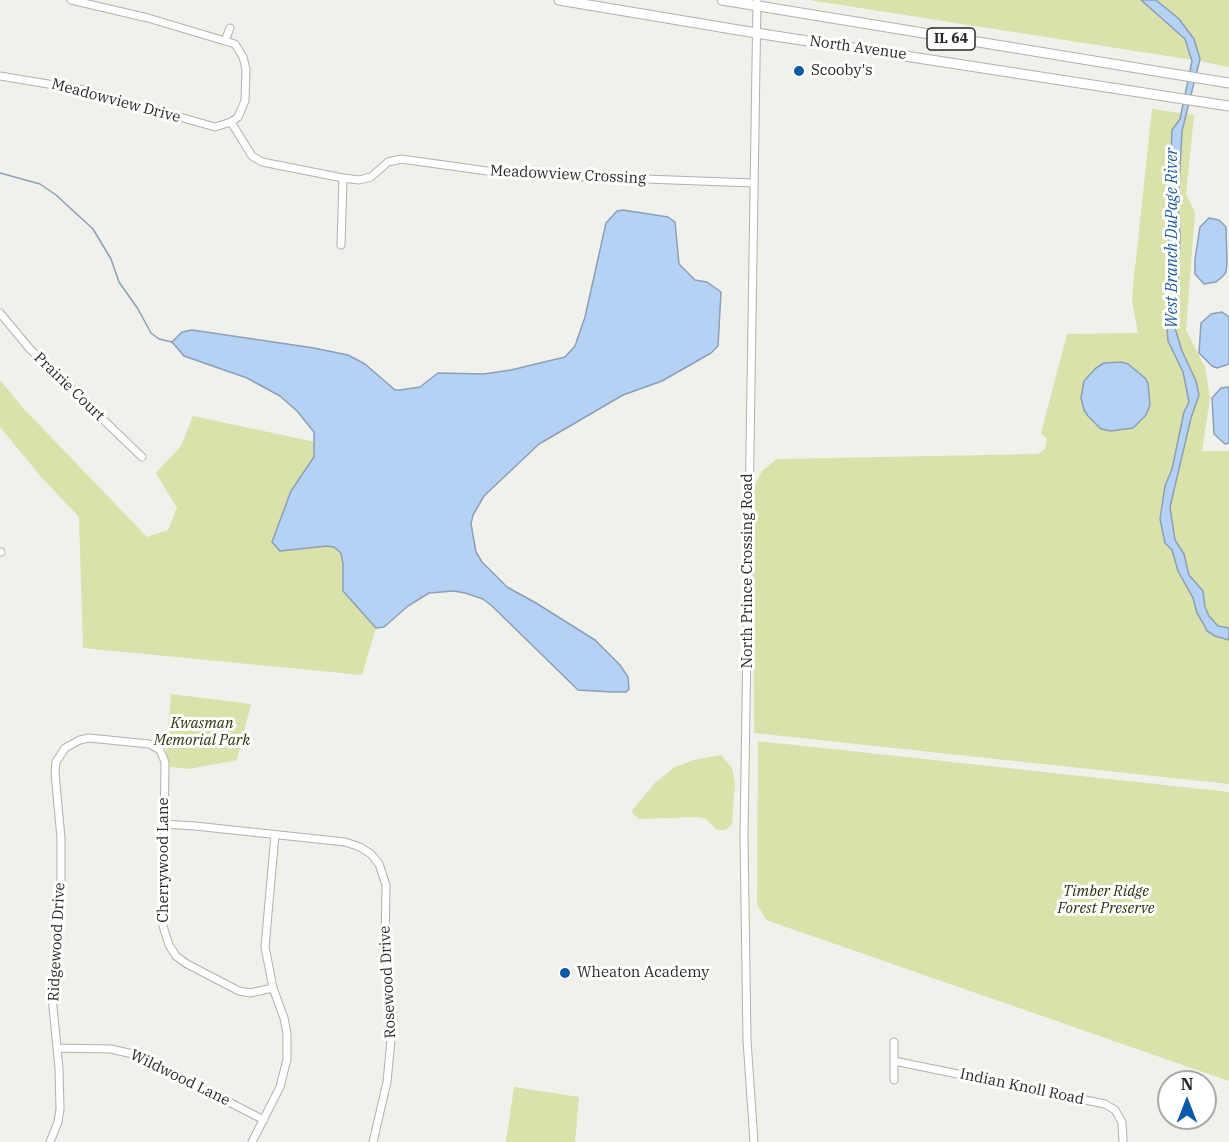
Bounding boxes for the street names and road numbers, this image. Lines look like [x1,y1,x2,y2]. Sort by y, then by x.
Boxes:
road number: IL 64 [927,28,975,50]
street label: North Avenue [808,32,908,64]
street label: Meadowview Drive [50,75,182,127]
street label: Meadowview Crossing [489,162,647,188]
street label: Prairie Court [30,349,108,425]
street label: North Prince Crossing Road [739,473,757,669]
street label: Cherrywood Lane [155,797,173,923]
street label: Ridgewood Drive [45,882,69,1002]
street label: Rosewood Drive [376,925,400,1039]
street label: Wildwood Lane [127,1046,233,1110]
street label: Indian Knoll Road [958,1065,1086,1109]

